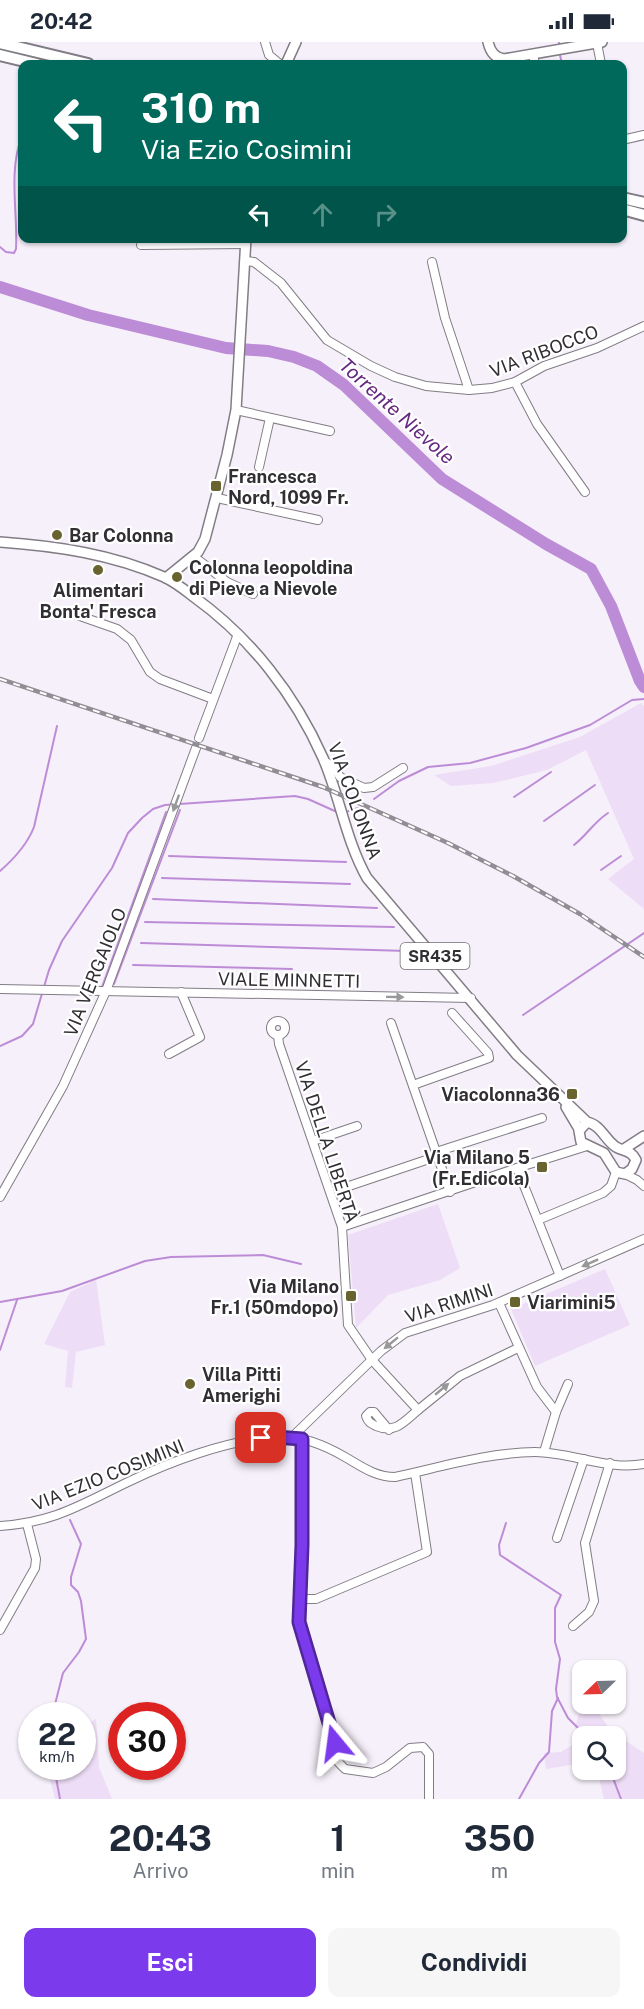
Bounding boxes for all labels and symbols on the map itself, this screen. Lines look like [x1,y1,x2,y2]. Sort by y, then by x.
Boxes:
street label: VIA RIBOCCO [487,321,601,381]
water label: Torrente Nievole [334,353,460,469]
place label: Francesca Nord, 1099 Fr. [228,466,349,508]
marker: Francesca Nord, 1099 Fr. [209,479,223,493]
place label: Bar Colonna [69,525,174,546]
marker: Bar Colonna [50,528,64,542]
place label: Colonna leopoldina di Pieve a Nievole [189,557,353,599]
marker: Alimentari Bonta' Fresca [91,563,105,577]
marker: Colonna leopoldina di Pieve a Nievole [170,570,184,584]
place label: Alimentari Bonta' Fresca [40,580,156,622]
street label: VIA COLONNA [324,740,386,863]
one-way arrow [170,794,180,812]
street label: VIA VERGAIOLO [60,905,130,1039]
road number: SR435 [400,943,470,969]
street label: VIALE MINNETTI [218,968,360,992]
one-way arrow [386,992,405,1002]
street label: VIA DELLA LIBERTÀ [291,1058,364,1226]
place label: Viacolonna36 [441,1084,560,1105]
marker: Viacolonna36 [565,1087,579,1101]
place label: Via Milano 5 (Fr.Edicola) [424,1147,530,1189]
marker: Via Milano 5 (Fr.Edicola) [535,1160,549,1174]
one-way arrow [581,1258,599,1268]
place label: Via Milano Fr.1 (50mdopo) [211,1276,339,1318]
street label: VIA RIMINI [402,1279,496,1327]
marker: Via Milano Fr.1 (50mdopo) [344,1289,358,1303]
place label: Viarimini5 [527,1292,616,1313]
marker: Viarimini5 [508,1295,522,1309]
one-way arrow [384,1336,399,1349]
place label: Villa Pitti Amerighi [202,1364,281,1406]
marker: Villa Pitti Amerighi [183,1377,197,1391]
one-way arrow [434,1383,449,1396]
pin [235,1412,286,1463]
street label: VIA EZIO COSIMINI [29,1435,187,1515]
north arrow [572,1660,626,1714]
speed limit sign: 30 [108,1702,186,1780]
position arrow [303,1711,367,1775]

